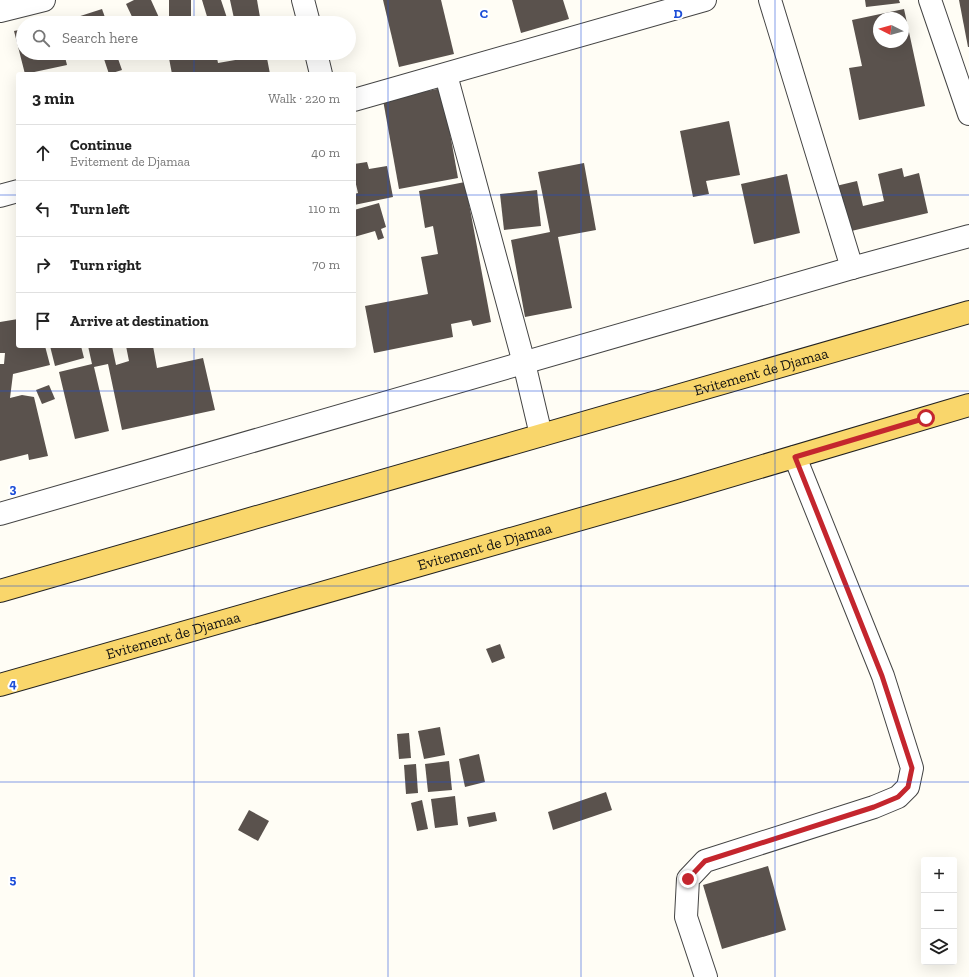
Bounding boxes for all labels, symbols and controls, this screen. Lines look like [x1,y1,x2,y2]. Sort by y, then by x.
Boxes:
text: C [480,6,488,21]
text: D [673,6,683,21]
north arrow [873,12,909,48]
search box [16,16,356,60]
icon: search [30,27,52,49]
text: Search here [62,29,138,47]
text: 3 min [32,88,74,108]
text: Walk · 220 m [268,91,340,106]
text: Continue [70,136,132,154]
icon: ahead [32,142,54,164]
text: 40 m [311,145,340,160]
text: Evitement de Djamaa [70,154,190,169]
icon: left [32,198,54,220]
text: Turn left [70,200,130,218]
text: 110 m [308,201,340,216]
icon: right [32,254,54,276]
text: Turn right [70,256,141,274]
text: 70 m [312,257,340,272]
icon: arrive [32,310,54,332]
text: Arrive at destination [70,312,209,330]
street label: Evitement de Djamaa [692,344,830,400]
route start [917,409,935,427]
text: 3 [10,481,17,496]
street label: Evitement de Djamaa [415,519,554,574]
street label: Evitement de Djamaa [104,608,242,663]
text: 4 [9,676,17,691]
map controls [921,857,957,965]
button: + [921,857,957,893]
route end [679,870,697,888]
text: 5 [10,872,17,887]
button: − [921,893,957,929]
button: layers [921,929,957,965]

